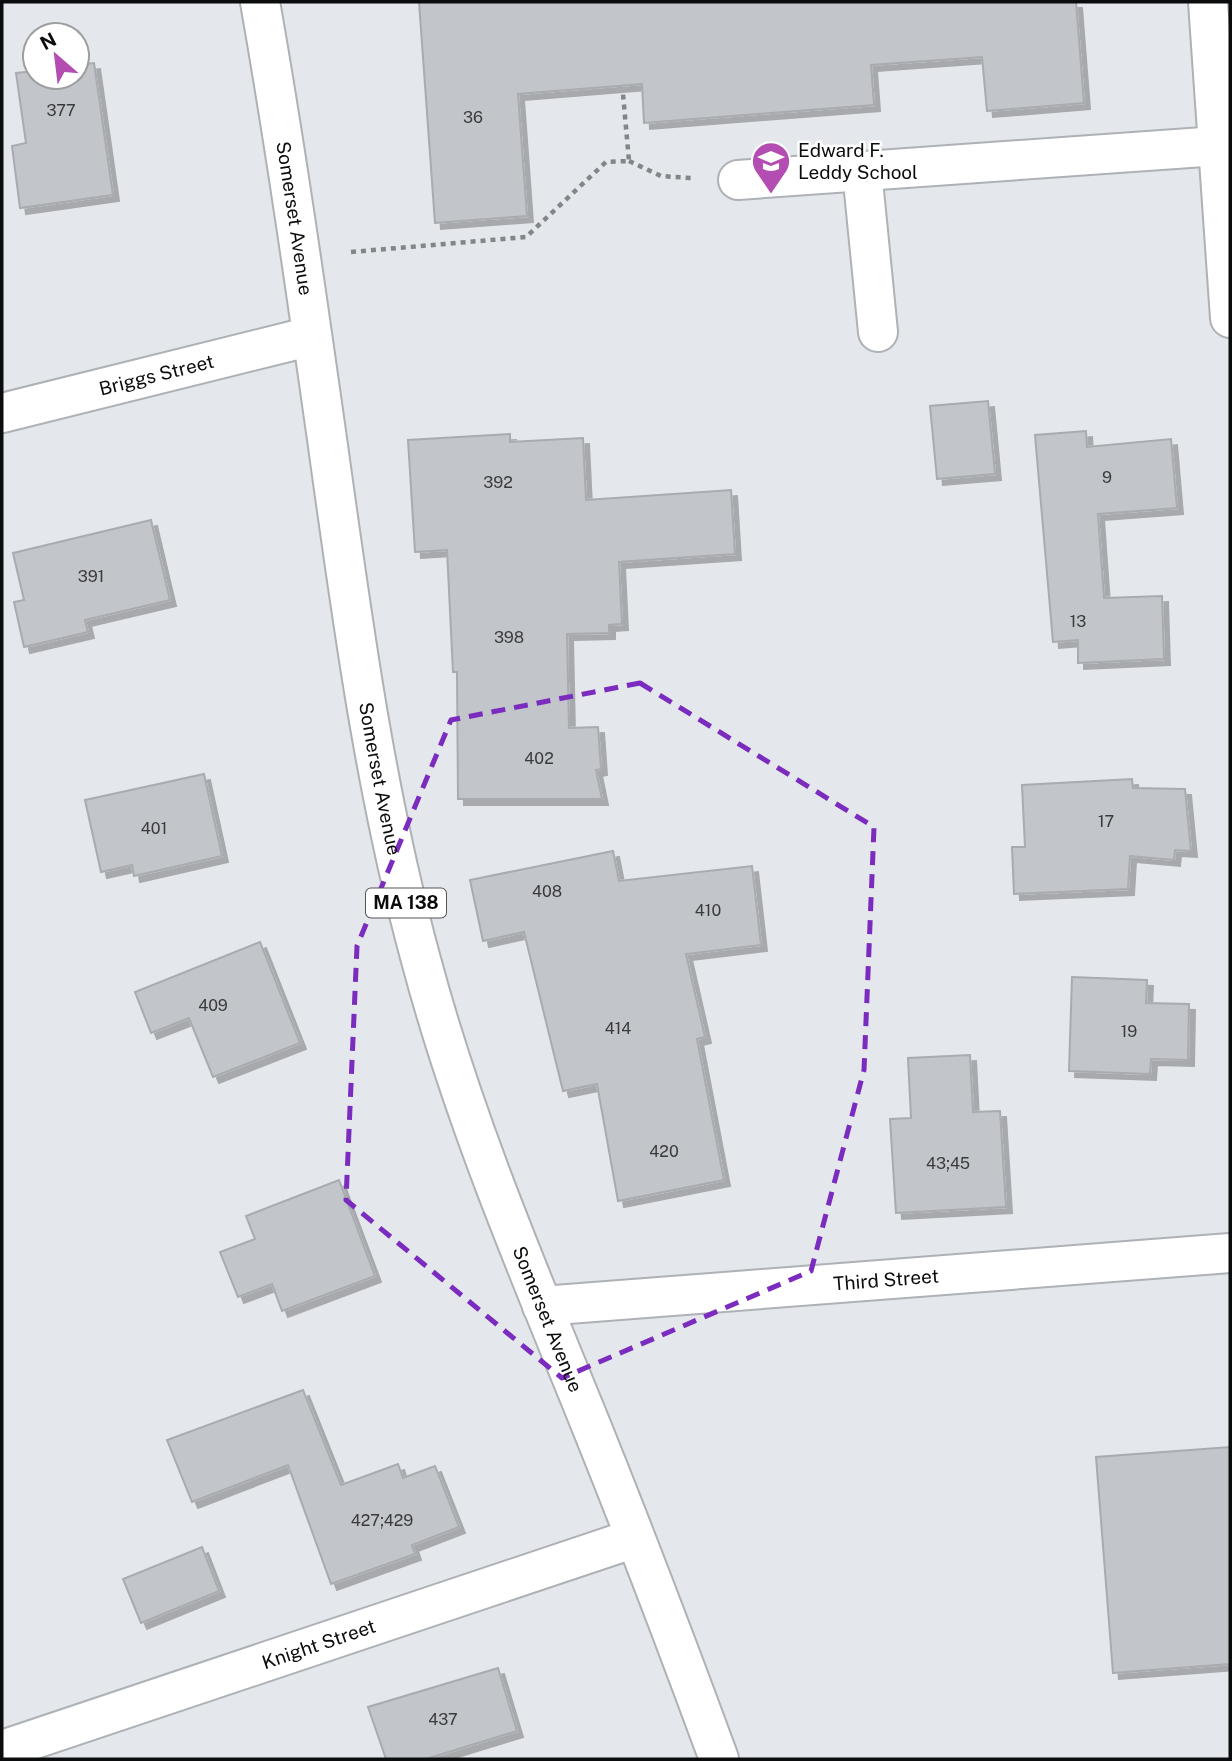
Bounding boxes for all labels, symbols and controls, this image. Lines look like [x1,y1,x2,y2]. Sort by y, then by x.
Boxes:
north arrow [21,21,91,91]
text: N [36,28,60,54]
house number: 377 [46,101,76,120]
house number: 36 [463,108,483,127]
place label: Edward F. Leddy School [798,139,918,183]
street label: Somerset Avenue [272,140,317,297]
school or university icon: Edward F. Leddy School [750,140,792,195]
street label: Briggs Street [97,350,216,400]
house number: 9 [1102,468,1112,487]
house number: 392 [483,473,513,492]
house number: 391 [78,567,104,586]
house number: 13 [1070,612,1086,631]
house number: 398 [494,628,524,647]
street label: Somerset Avenue [355,700,406,857]
house number: 402 [524,749,554,768]
house number: 17 [1098,812,1114,831]
house number: 401 [141,819,167,838]
house number: 408 [532,882,562,901]
road number: MA 138 [366,888,446,918]
house number: 410 [695,901,721,920]
house number: 409 [198,996,228,1015]
house number: 414 [605,1019,631,1038]
house number: 19 [1121,1022,1137,1041]
house number: 420 [649,1142,679,1161]
house number: 43;45 [926,1154,970,1173]
street label: Somerset Avenue [509,1243,587,1395]
street label: Third Street [832,1264,940,1295]
house number: 427;429 [351,1511,413,1530]
street label: Knight Street [259,1615,378,1673]
house number: 437 [428,1710,458,1729]

